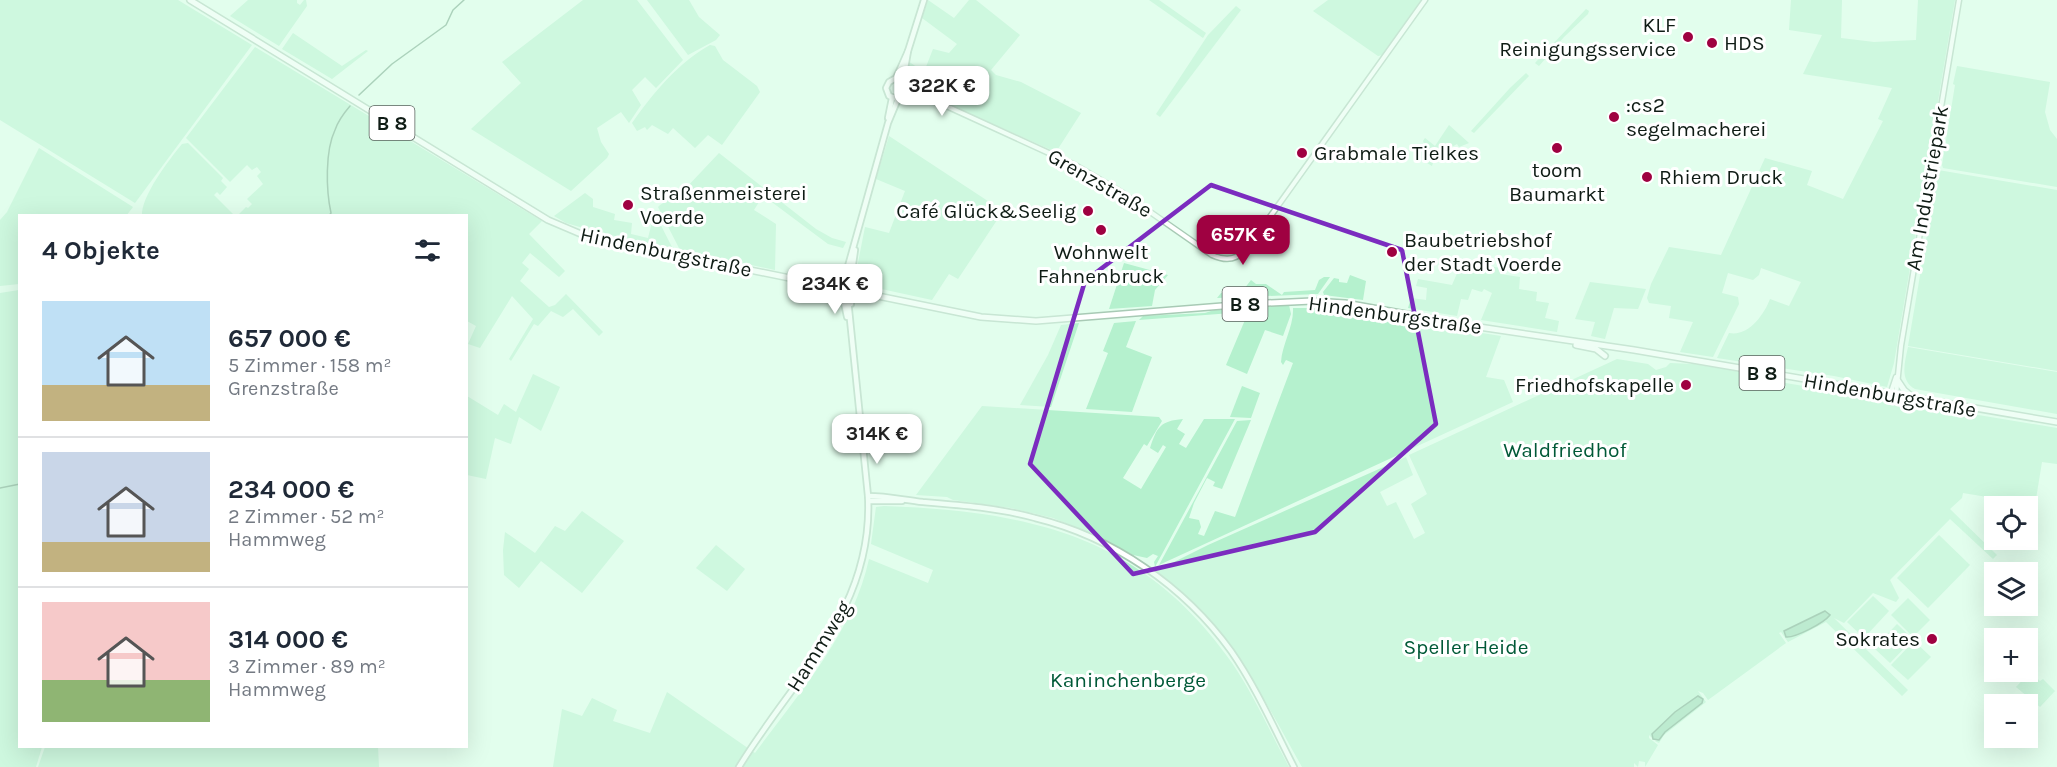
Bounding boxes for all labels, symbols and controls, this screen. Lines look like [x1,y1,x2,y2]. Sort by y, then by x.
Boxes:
place label: KLF Reinigungsservice [1499,13,1676,61]
marker: KLF Reinigungsservice [1681,30,1695,44]
place label: HDS [1724,31,1765,55]
marker: HDS [1705,36,1719,50]
pin: 322K € [893,66,991,117]
text: 322K € [908,74,976,97]
place label: :cs2 segelmacherei [1626,93,1766,141]
street label: Am Industriepark [1901,103,1953,272]
road number: B 8 [370,106,414,140]
marker: :cs2 segelmacherei [1607,110,1621,124]
place label: Grabmale Tielkes [1314,141,1479,165]
marker: toom Baumarkt [1550,141,1564,155]
street label: Grenzstraße [1044,144,1156,222]
marker: Grabmale Tielkes [1295,146,1309,160]
place label: toom Baumarkt [1509,158,1605,206]
place label: Rhiem Druck [1659,165,1783,189]
marker: Rhiem Druck [1640,170,1654,184]
place label: Straßenmeisterei Voerde [640,181,807,229]
marker: Straßenmeisterei Voerde [621,198,635,212]
place label: Café Glück&Seelig [896,199,1076,223]
marker: Café Glück&Seelig [1081,204,1095,218]
pin: 657K € [1194,215,1292,266]
street label: Hindenburgstraße [578,222,754,282]
marker: Wohnwelt Fahnenbruck [1094,223,1108,237]
text: 657K € [1211,223,1275,246]
place label: Baubetriebshof der Stadt Voerde [1404,228,1562,276]
icon: filters [411,234,444,267]
text: 4 Objekte [42,235,160,266]
place label: Wohnwelt Fahnenbruck [1038,240,1164,288]
marker: Baubetriebshof der Stadt Voerde [1385,245,1399,259]
pin: 234K € [786,264,884,315]
text: 234K € [801,272,869,295]
road number: B 8 [1222,287,1268,321]
street label: Hindenburgstraße [1307,291,1483,339]
text: 657 000 € [228,323,351,354]
icon: home [90,325,162,397]
text: 5 Zimmer · 158 m² [228,354,392,377]
road number: B 8 [1740,356,1784,390]
street label: Hindenburgstraße [1802,368,1978,422]
place label: Friedhofskapelle [1515,373,1674,397]
text: Grenzstraße [228,377,339,400]
marker: Friedhofskapelle [1679,378,1693,392]
pin: 314K € [828,414,926,465]
text: 314K € [846,422,908,445]
park label: Waldfriedhof [1503,438,1628,462]
text: 234 000 € [228,474,354,505]
icon: home [90,476,162,548]
map controls [1984,496,2038,748]
button: locate [1984,496,2038,550]
text: 2 Zimmer · 52 m² [228,505,384,528]
text: Hammweg [228,528,326,551]
button: layers [1984,562,2038,616]
street label: Hammweg [782,596,856,696]
text: 314 000 € [228,624,348,655]
icon: home [90,626,162,698]
place label: Sokrates [1835,627,1920,651]
button: + [1984,628,2038,682]
marker: Sokrates [1925,632,1939,646]
park label: Speller Heide [1403,635,1529,659]
text: 3 Zimmer · 89 m² [228,655,386,678]
park label: Kaninchenberge [1050,668,1206,692]
text: Hammweg [228,678,326,701]
button: − [1984,694,2038,748]

